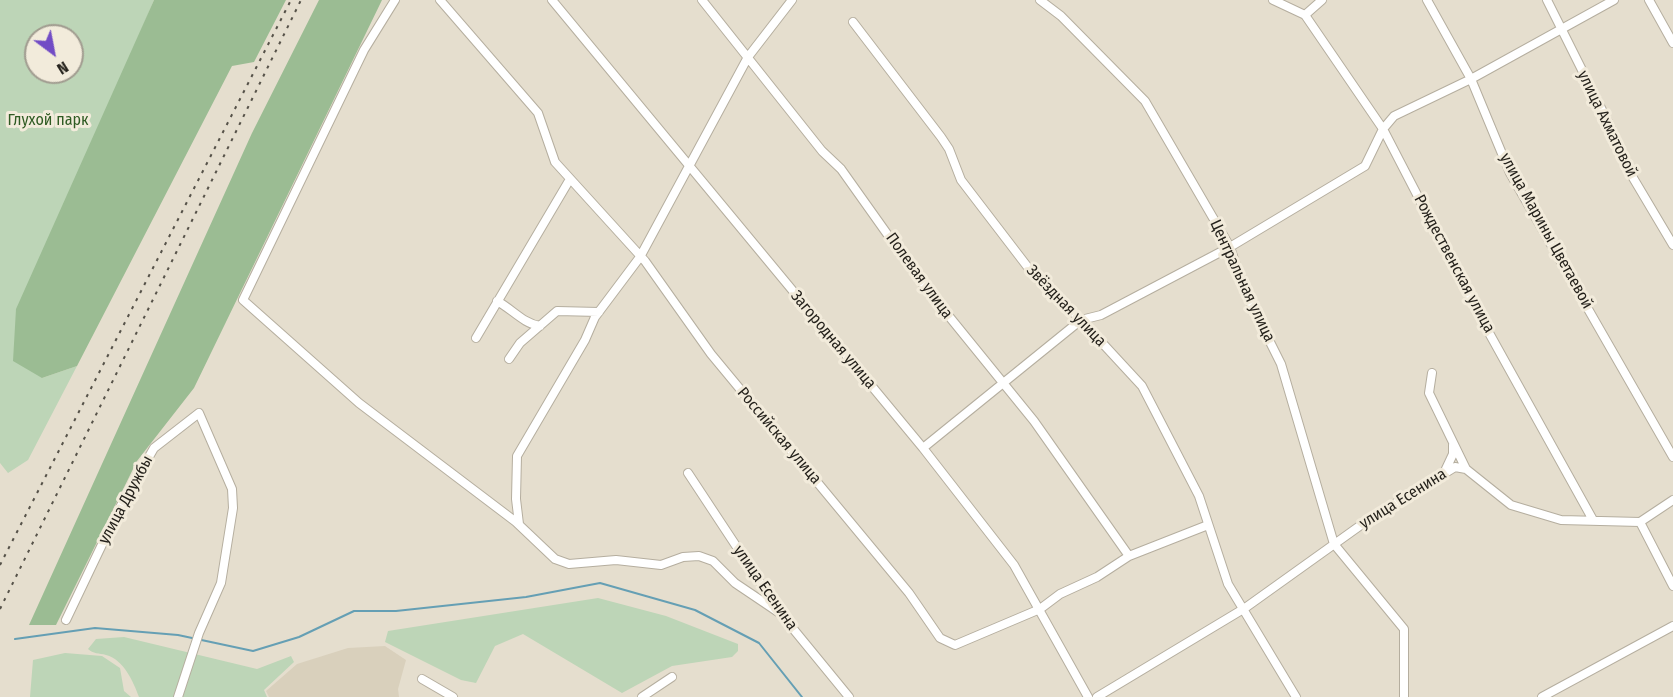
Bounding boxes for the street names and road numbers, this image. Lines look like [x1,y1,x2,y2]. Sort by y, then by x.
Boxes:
street label: улица Ахматовой [1573,68,1641,180]
street label: улица Марины Цветаевой [1495,150,1597,312]
street label: Рождественская улица [1409,192,1499,336]
street label: Центральная улица [1205,217,1279,345]
street label: Полевая улица [881,229,957,323]
street label: Звёздная улица [1022,261,1110,351]
street label: Загородная улица [786,287,880,393]
street label: Российская улица [733,384,825,488]
street label: улица Дружбы [95,452,157,548]
street label: улица Есенина [1356,465,1450,533]
street label: улица Есенина [729,542,801,634]

